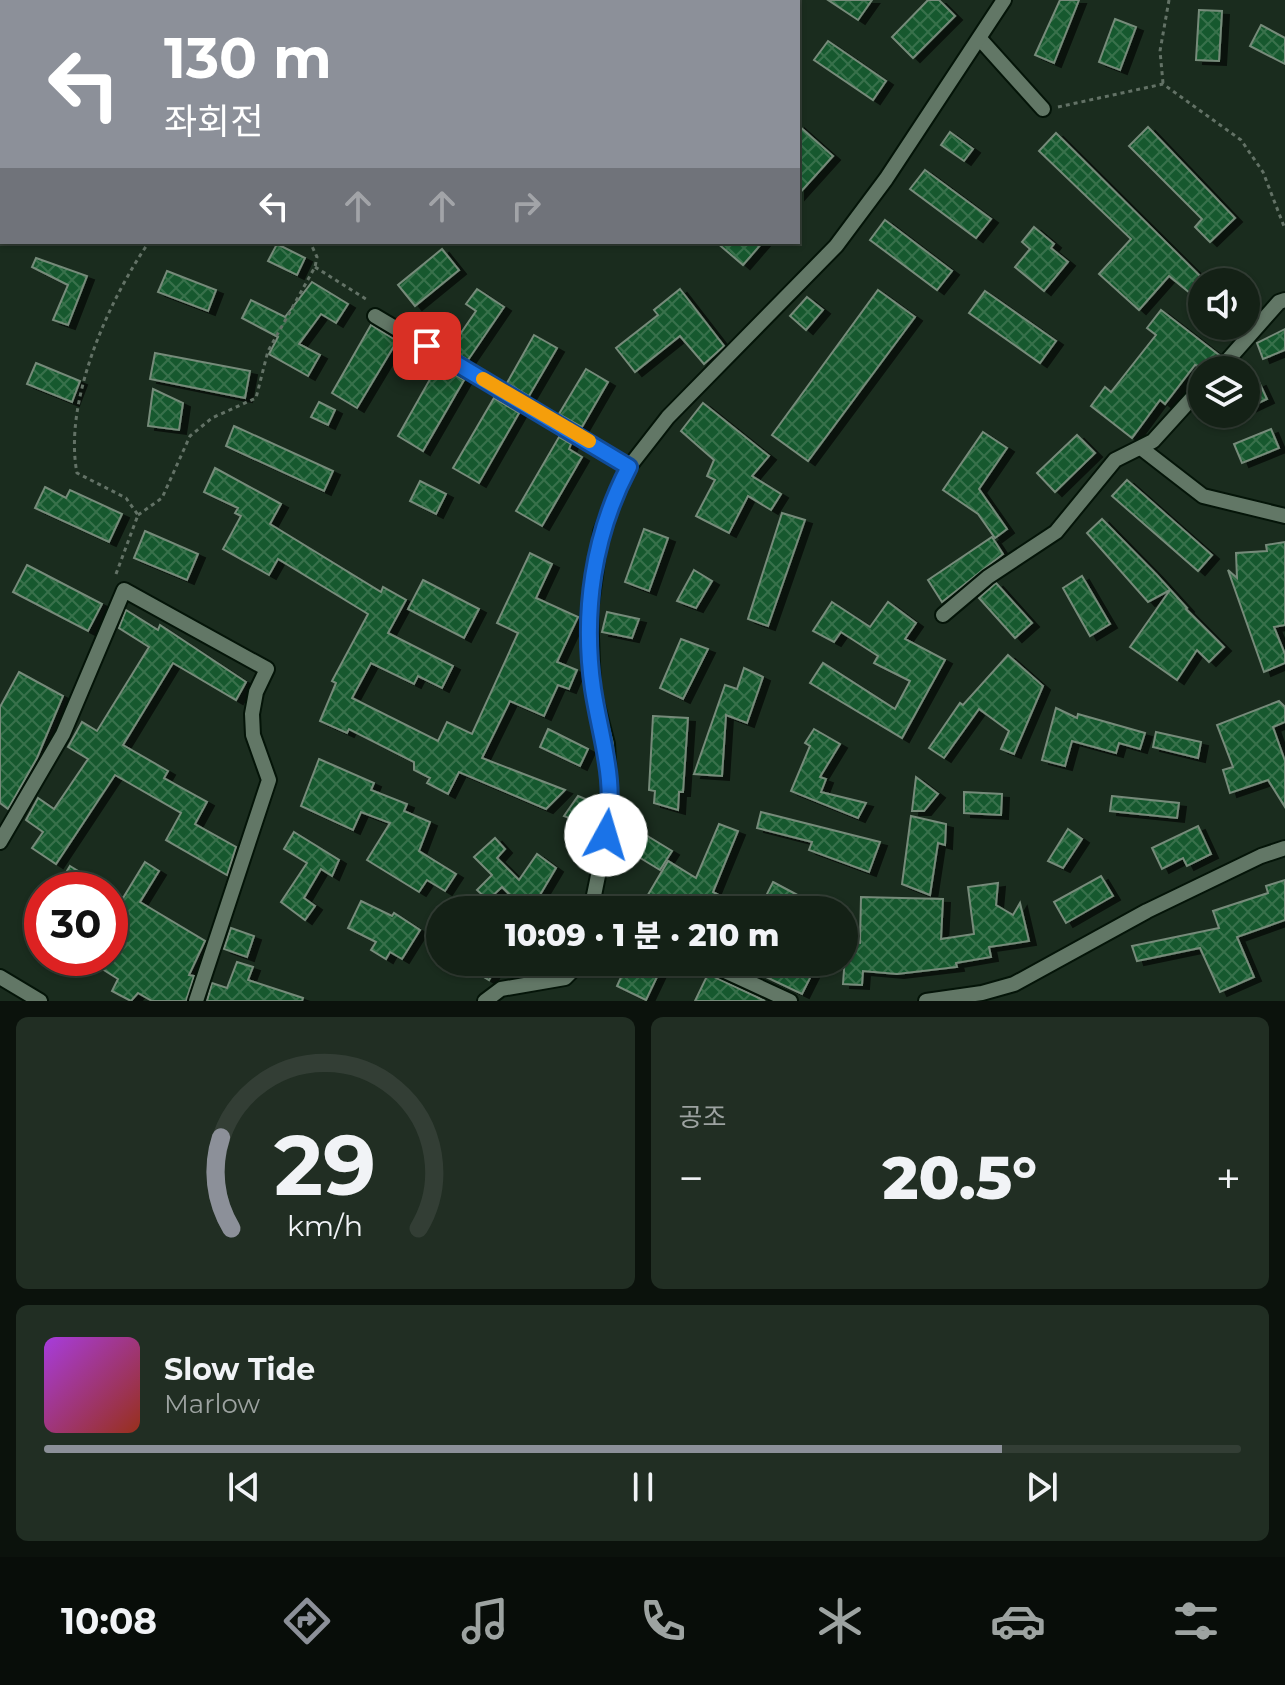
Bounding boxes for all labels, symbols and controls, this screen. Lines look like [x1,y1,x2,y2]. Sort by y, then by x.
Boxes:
text: 130 m [164,24,332,92]
icon: left [32,32,136,136]
text: 좌회전 [164,99,263,143]
icon: left [252,184,296,228]
icon: ahead [336,184,380,228]
icon: ahead [420,184,464,228]
icon: right [504,184,548,228]
map controls [1188,268,1260,428]
button: sound [1188,268,1260,340]
pin [393,312,461,380]
icon: arrive [405,324,449,368]
button: layers [1188,356,1260,428]
position arrow [564,793,648,877]
speed limit sign: 30 [24,872,128,976]
text: 10:09 · 1 분 · 210 m [505,917,779,954]
text: 공조 [679,1101,726,1133]
text: 29 [274,1114,376,1216]
text: 20.5° [883,1141,1037,1214]
text: − [679,1151,704,1205]
text: + [1216,1151,1241,1205]
text: km/h [287,1208,363,1243]
text: Slow Tide [164,1351,315,1388]
text: Marlow [164,1388,260,1420]
icon: previous [222,1465,266,1509]
icon: pause [621,1465,665,1509]
icon: next [1020,1465,1064,1509]
icon: directions [279,1593,335,1649]
icon: music [457,1593,513,1649]
icon: phone [635,1593,691,1649]
icon: climate [812,1593,868,1649]
icon: car [990,1593,1046,1649]
icon: filters [1168,1593,1224,1649]
text: 10:08 [61,1599,157,1643]

